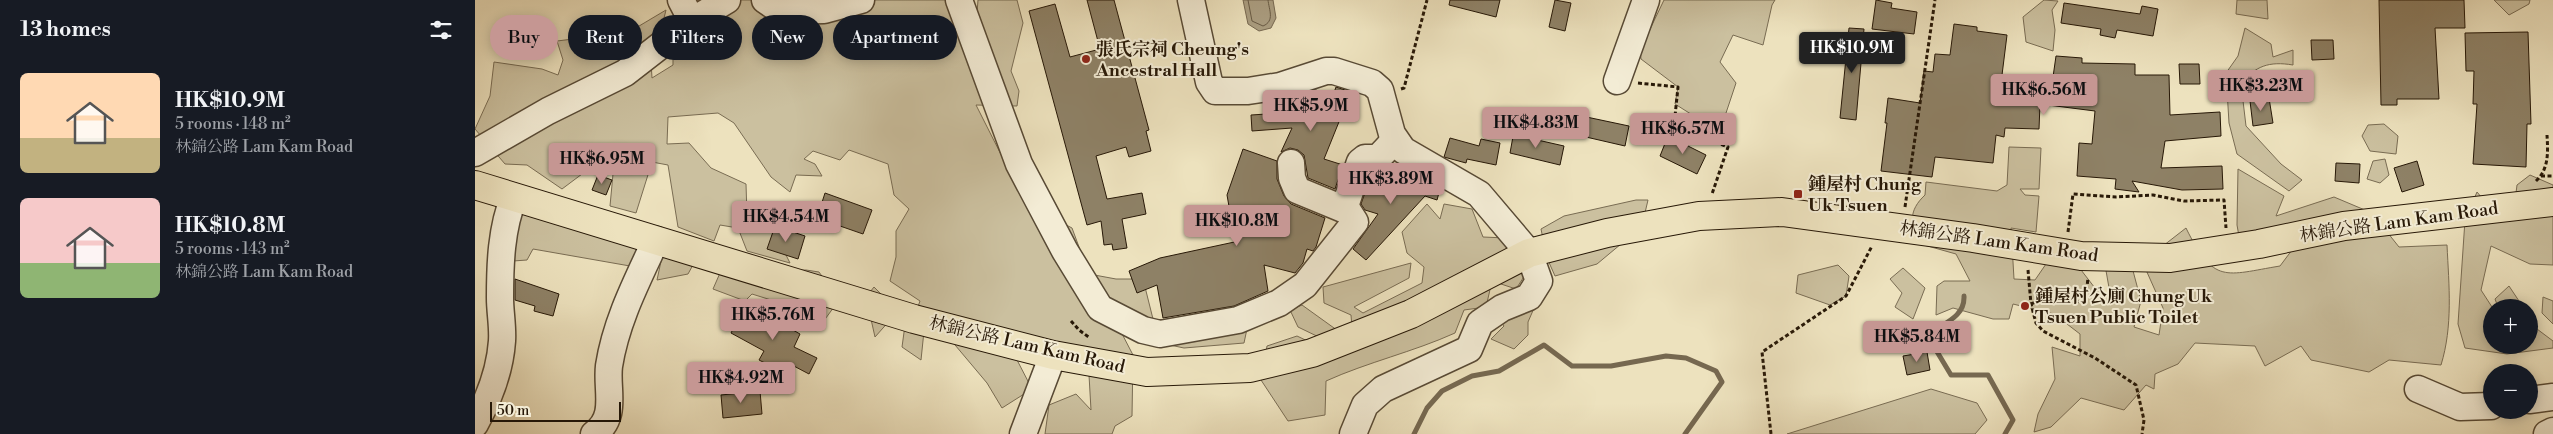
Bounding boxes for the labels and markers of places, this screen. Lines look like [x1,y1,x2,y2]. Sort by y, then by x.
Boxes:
pin: HK$10.9M [1800,32,1904,74]
place label: 張氏宗祠 Cheung's Ancestral Hall [1095,38,1249,82]
marker: 張氏宗祠 Cheung's Ancestral Hall [1080,53,1092,65]
pin: HK$3.23M [2209,70,2313,112]
pin: HK$6.56M [1992,74,2096,116]
pin: HK$5.9M [1265,90,1357,132]
pin: HK$4.83M [1484,106,1588,149]
pin: HK$6.57M [1631,112,1735,155]
pin: HK$6.95M [550,142,654,185]
pin: HK$3.89M [1339,162,1443,205]
place label: 鍾屋村 Chung Uk Tsuen [1808,173,1922,217]
marker: 鍾屋村 Chung Uk Tsuen [1792,188,1804,200]
pin: HK$4.54M [734,200,838,243]
pin: HK$10.8M [1185,204,1289,247]
place label: 鍾屋村公廁 Chung Uk Tsuen Public Toilet [2035,285,2213,329]
pin: HK$5.76M [721,298,825,341]
marker: 鍾屋村公廁 Chung Uk Tsuen Public Toilet [2019,300,2031,312]
pin: HK$5.84M [1865,320,1969,363]
pin: HK$4.92M [689,362,793,404]

